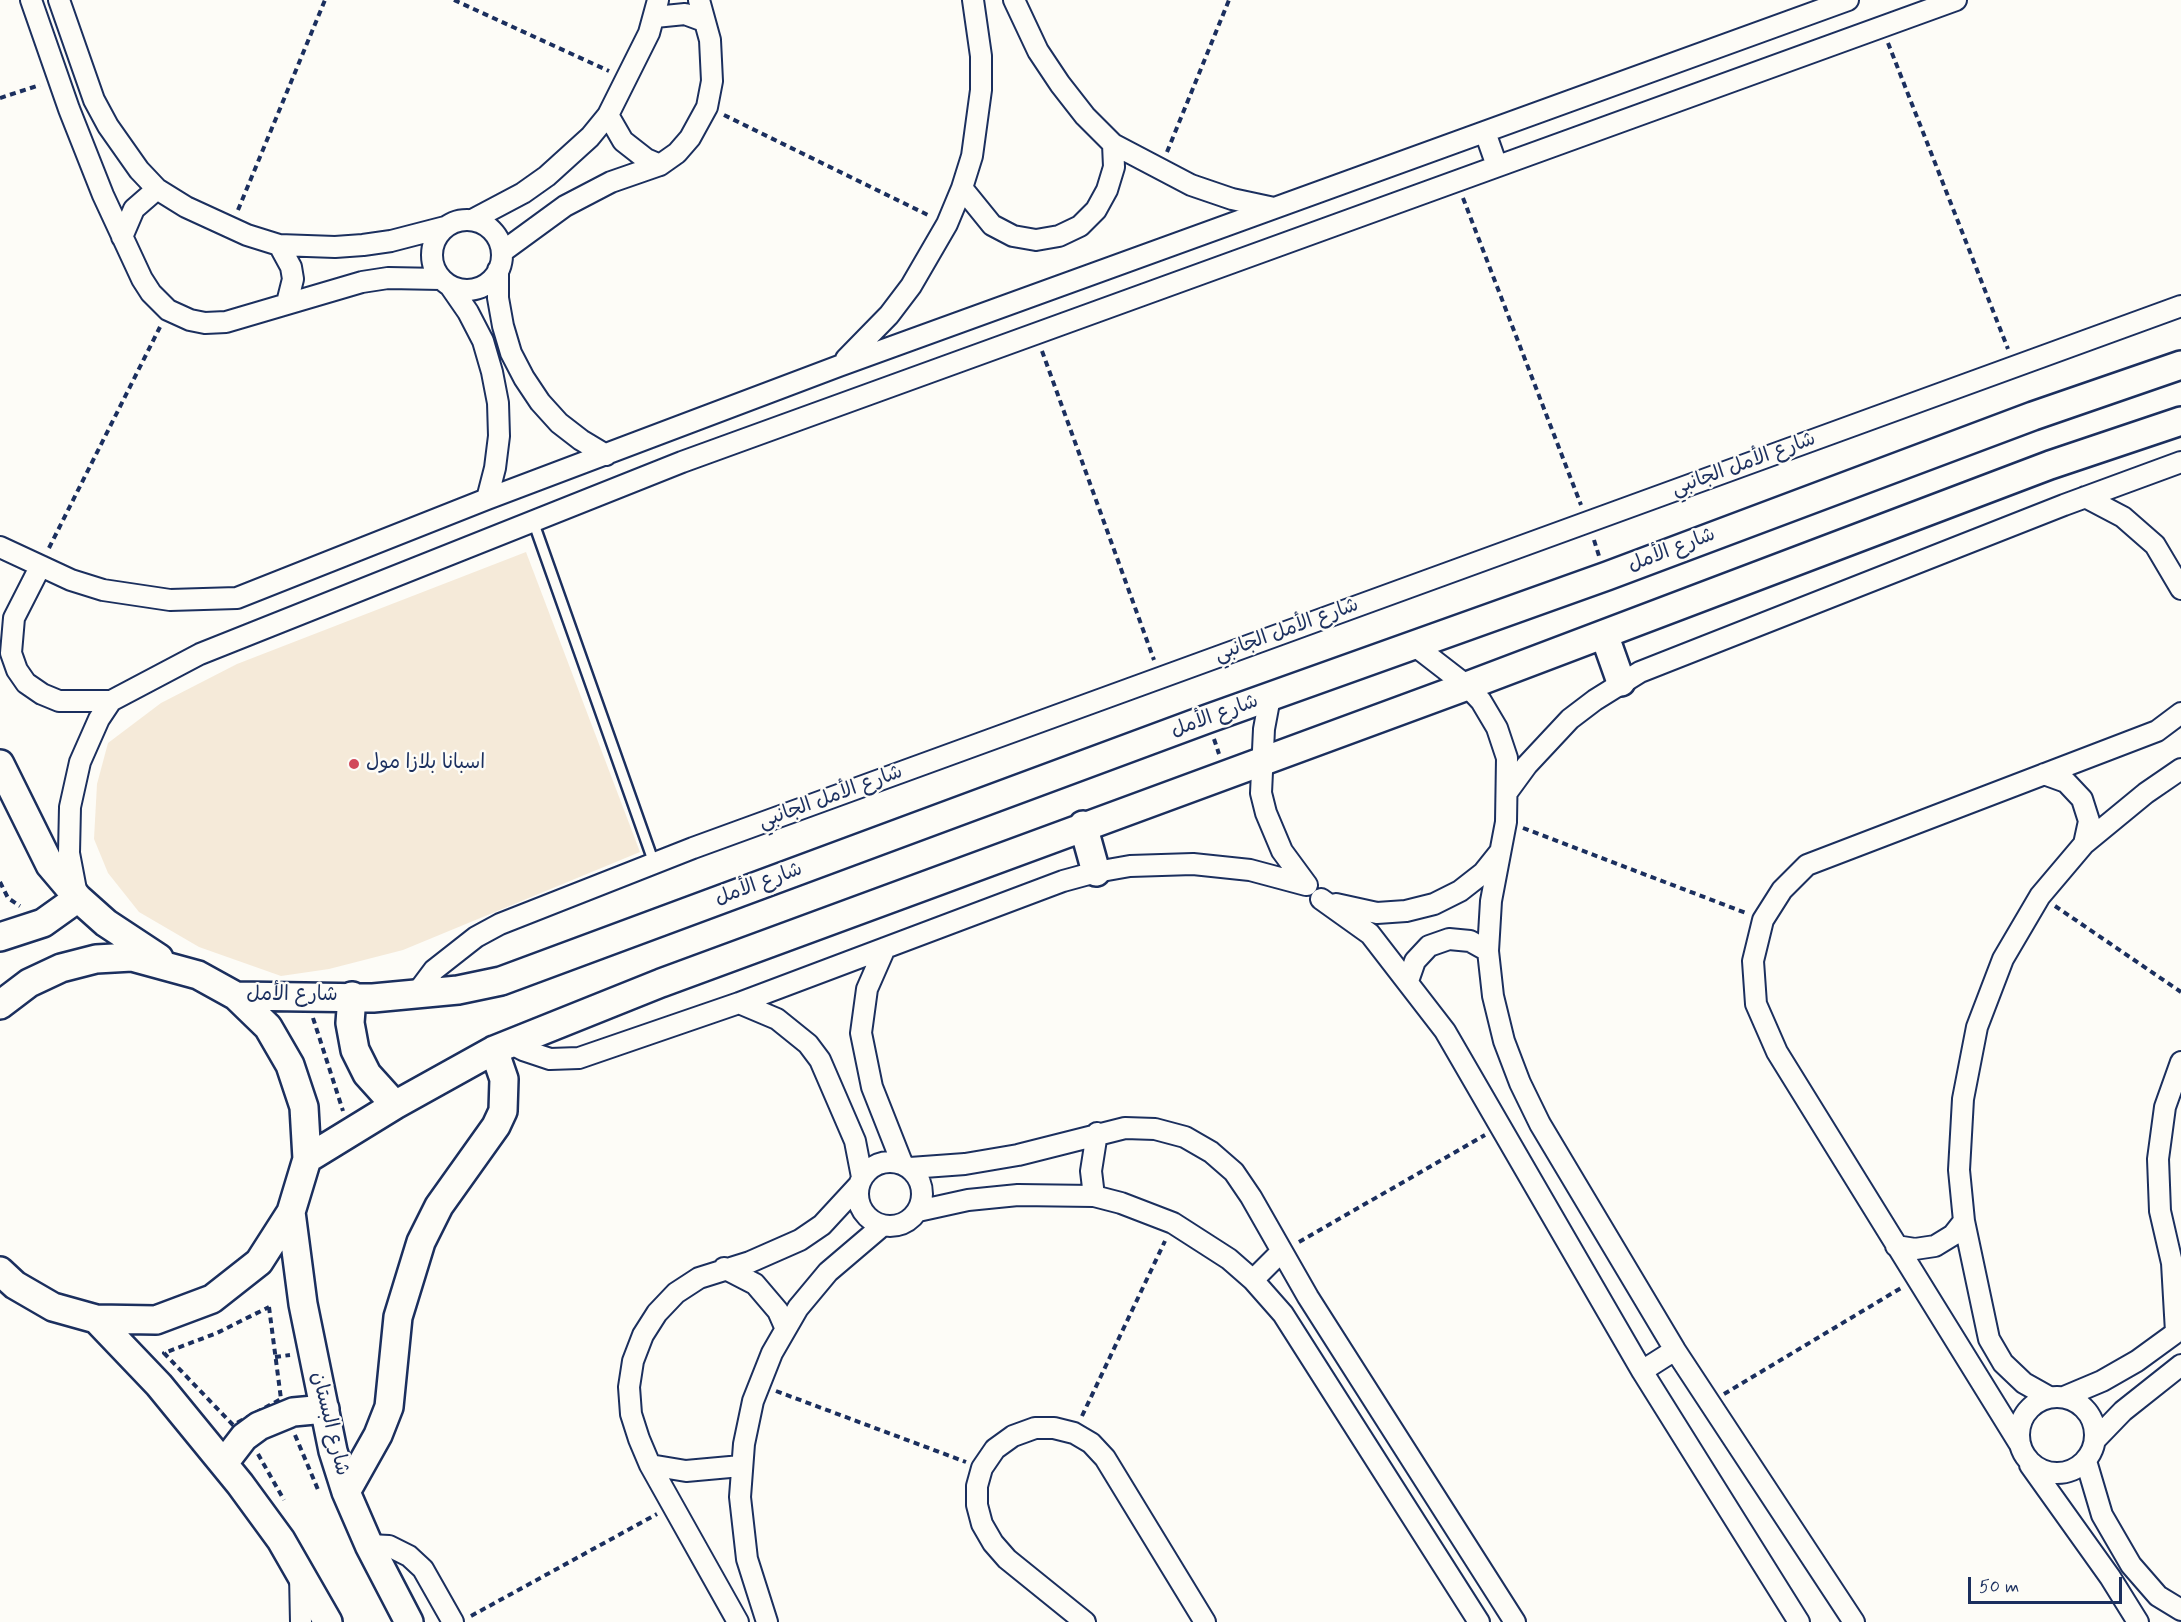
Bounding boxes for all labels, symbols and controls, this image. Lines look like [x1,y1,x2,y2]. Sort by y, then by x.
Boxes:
street label: شارع الأمل الجانبي [1669,428,1819,502]
street label: شارع الأمل [1625,523,1719,579]
street label: شارع الأمل الجانبي [1212,594,1362,668]
street label: شارع الأمل [1168,690,1262,744]
place label: اسبانا بلازا مول [366,752,485,776]
marker: اسبانا بلازا مول [347,757,361,771]
street label: شارع الأمل الجانبي [756,761,906,835]
street label: شارع الأمل [712,858,806,912]
street label: شارع الأمل [246,984,338,1008]
street label: شارع البستان [305,1370,353,1478]
scale bar [1971,1565,2126,1603]
text: 50 m [1979,1575,2019,1599]

